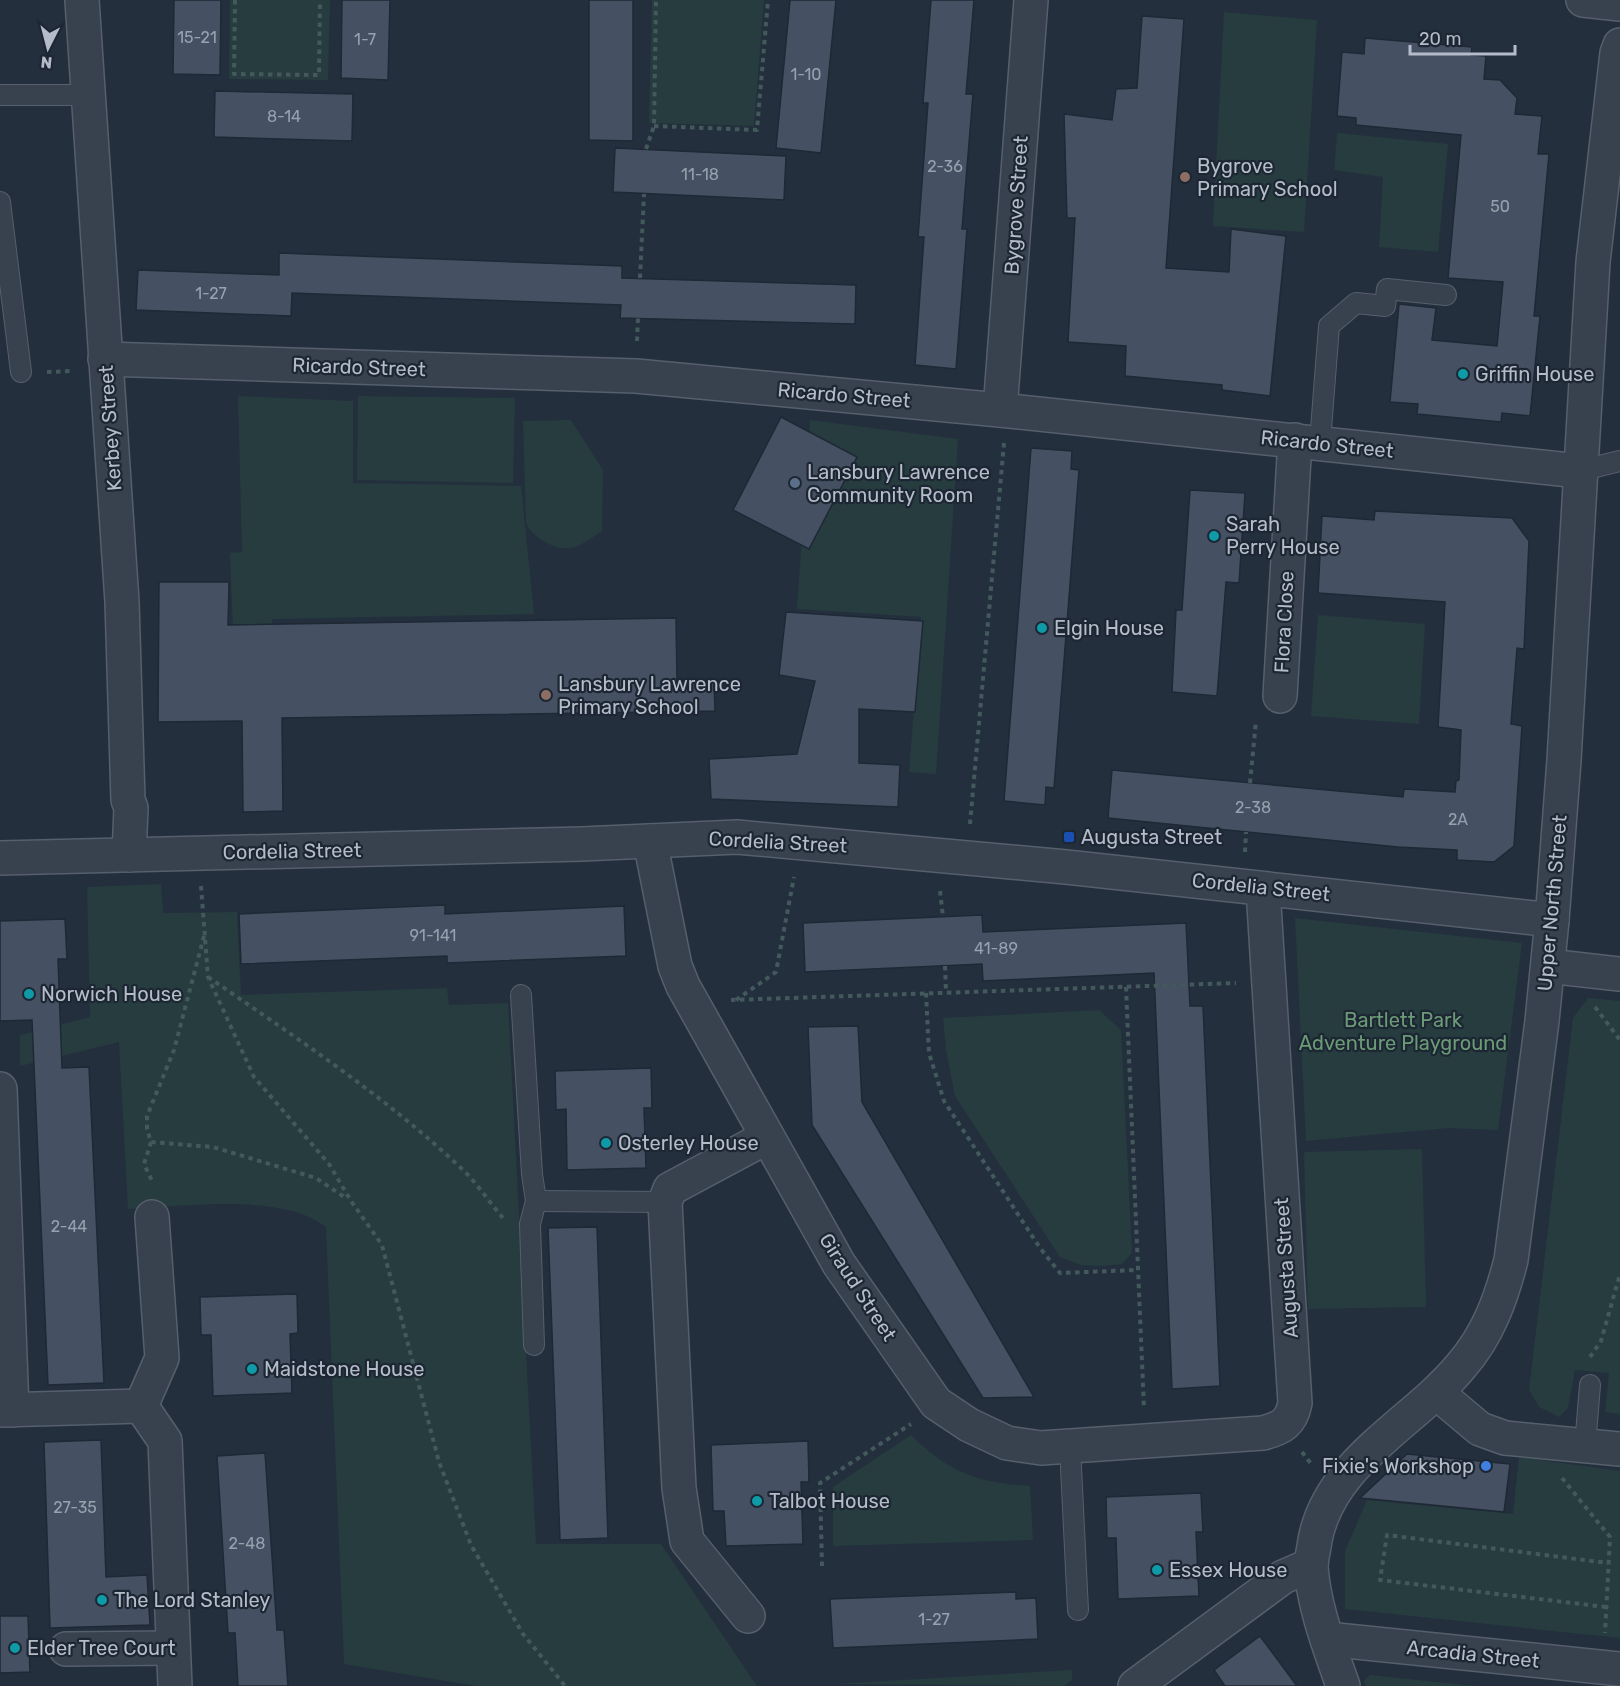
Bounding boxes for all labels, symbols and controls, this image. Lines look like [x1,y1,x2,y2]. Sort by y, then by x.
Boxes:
north arrow [18,18,78,78]
scale bar [1410,18,1515,56]
house number: 15-21 [177,28,217,47]
text: 20 m [1419,28,1461,50]
house number: 1-7 [354,30,376,49]
text: N [40,52,53,72]
house number: 1-10 [790,65,822,84]
house number: 8-14 [267,107,301,126]
street label: Bygrove Street [999,135,1033,275]
place label: Bygrove Primary School [1197,154,1338,201]
house number: 2-36 [927,157,963,176]
house number: 11-18 [681,165,719,184]
marker: Bygrove Primary School [1178,170,1192,184]
house number: 50 [1490,197,1510,216]
house number: 1-27 [195,284,227,303]
street label: Ricardo Street [292,353,426,381]
place label: Griffin House [1475,362,1594,386]
street label: Kerbey Street [94,364,126,492]
marker: Griffin House [1456,367,1470,381]
street label: Ricardo Street [776,377,912,413]
street label: Ricardo Street [1259,425,1395,463]
place label: Lansbury Lawrence Community Room [807,460,990,507]
marker: Lansbury Lawrence Community Room [788,476,802,490]
place label: Sarah Perry House [1226,512,1340,559]
marker: Sarah Perry House [1207,529,1221,543]
street label: Flora Close [1269,570,1299,674]
place label: Elgin House [1054,616,1164,640]
marker: Elgin House [1035,621,1049,635]
place label: Lansbury Lawrence Primary School [558,672,741,719]
marker: Lansbury Lawrence Primary School [539,688,553,702]
house number: 2-38 [1235,798,1271,817]
house number: 2A [1448,810,1468,829]
street label: Upper North Street [1532,814,1572,992]
place label: Augusta Street [1081,825,1222,849]
street label: Cordelia Street [708,826,848,858]
marker: Augusta Street [1062,830,1076,844]
street label: Cordelia Street [222,838,362,864]
street label: Cordelia Street [1191,868,1331,906]
house number: 91-141 [410,926,456,945]
house number: 41-89 [974,939,1018,958]
place label: Norwich House [41,982,182,1006]
marker: Norwich House [22,987,36,1001]
park label: Bartlett Park Adventure Playground [1299,1008,1507,1055]
place label: Osterley House [618,1131,759,1155]
marker: Osterley House [599,1136,613,1150]
street label: Augusta Street [1269,1197,1303,1339]
house number: 2-44 [51,1217,87,1236]
street label: Giraud Street [814,1229,902,1346]
place label: Maidstone House [264,1357,425,1381]
marker: Maidstone House [245,1362,259,1376]
place label: Fixie's Workshop [1322,1454,1474,1478]
marker: Fixie's Workshop [1479,1459,1493,1473]
place label: Talbot House [769,1489,890,1513]
marker: Talbot House [750,1494,764,1508]
house number: 27-35 [53,1498,97,1517]
house number: 2-48 [229,1534,265,1553]
place label: Essex House [1169,1558,1287,1582]
marker: Essex House [1150,1563,1164,1577]
place label: The Lord Stanley [114,1588,270,1612]
marker: The Lord Stanley [95,1593,109,1607]
house number: 1-27 [918,1610,950,1629]
street label: Arcadia Street [1405,1635,1541,1673]
place label: Elder Tree Court [27,1636,176,1660]
marker: Elder Tree Court [8,1641,22,1655]

